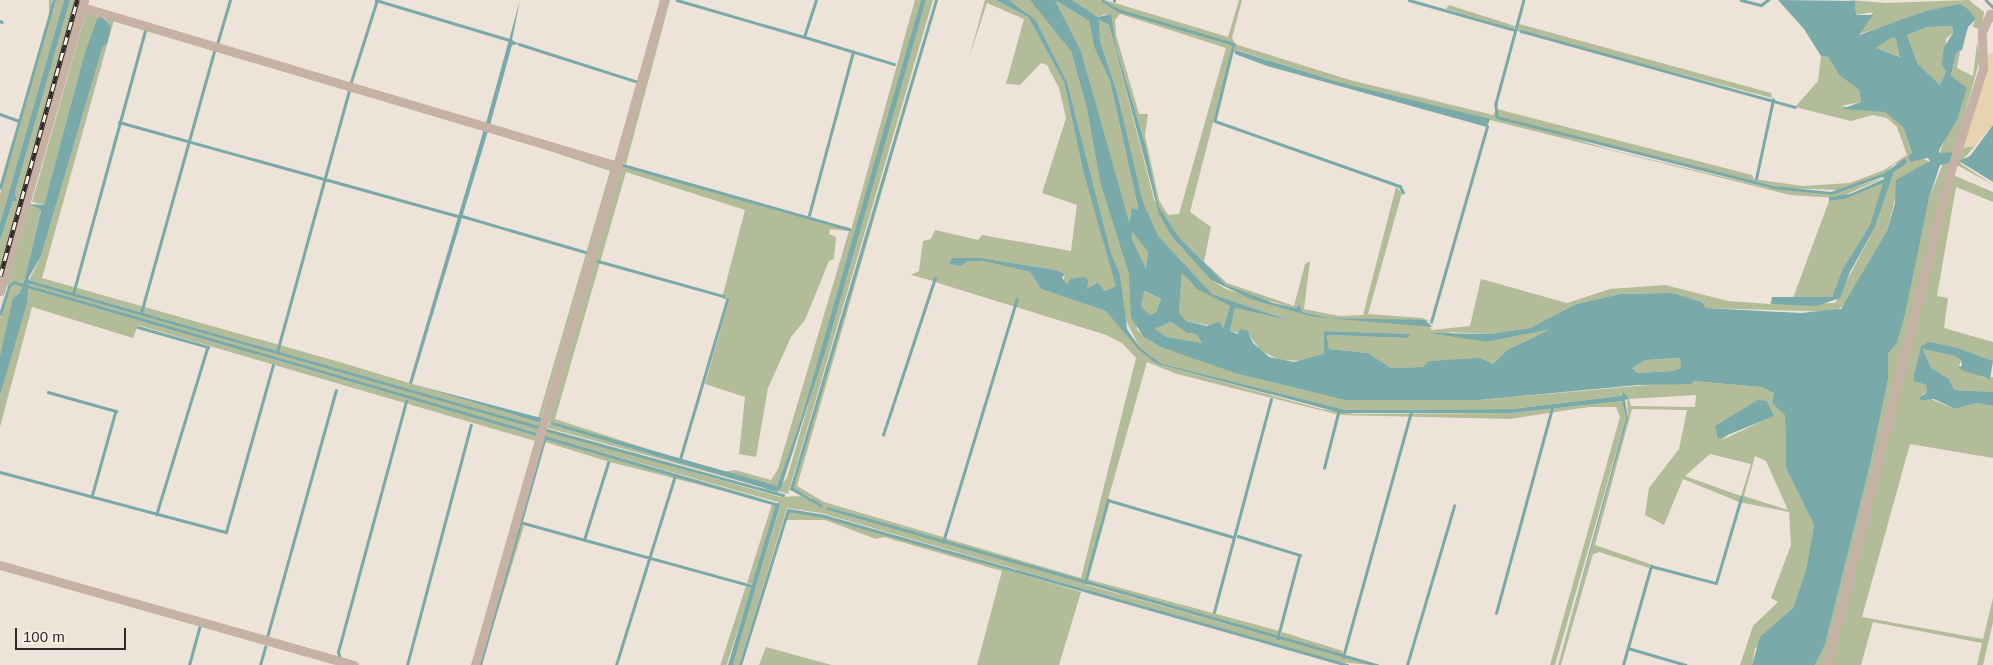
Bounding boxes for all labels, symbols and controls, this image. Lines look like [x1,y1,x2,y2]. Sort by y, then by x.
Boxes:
scale bar [18,618,129,650]
text: 100 m [23,628,65,645]

